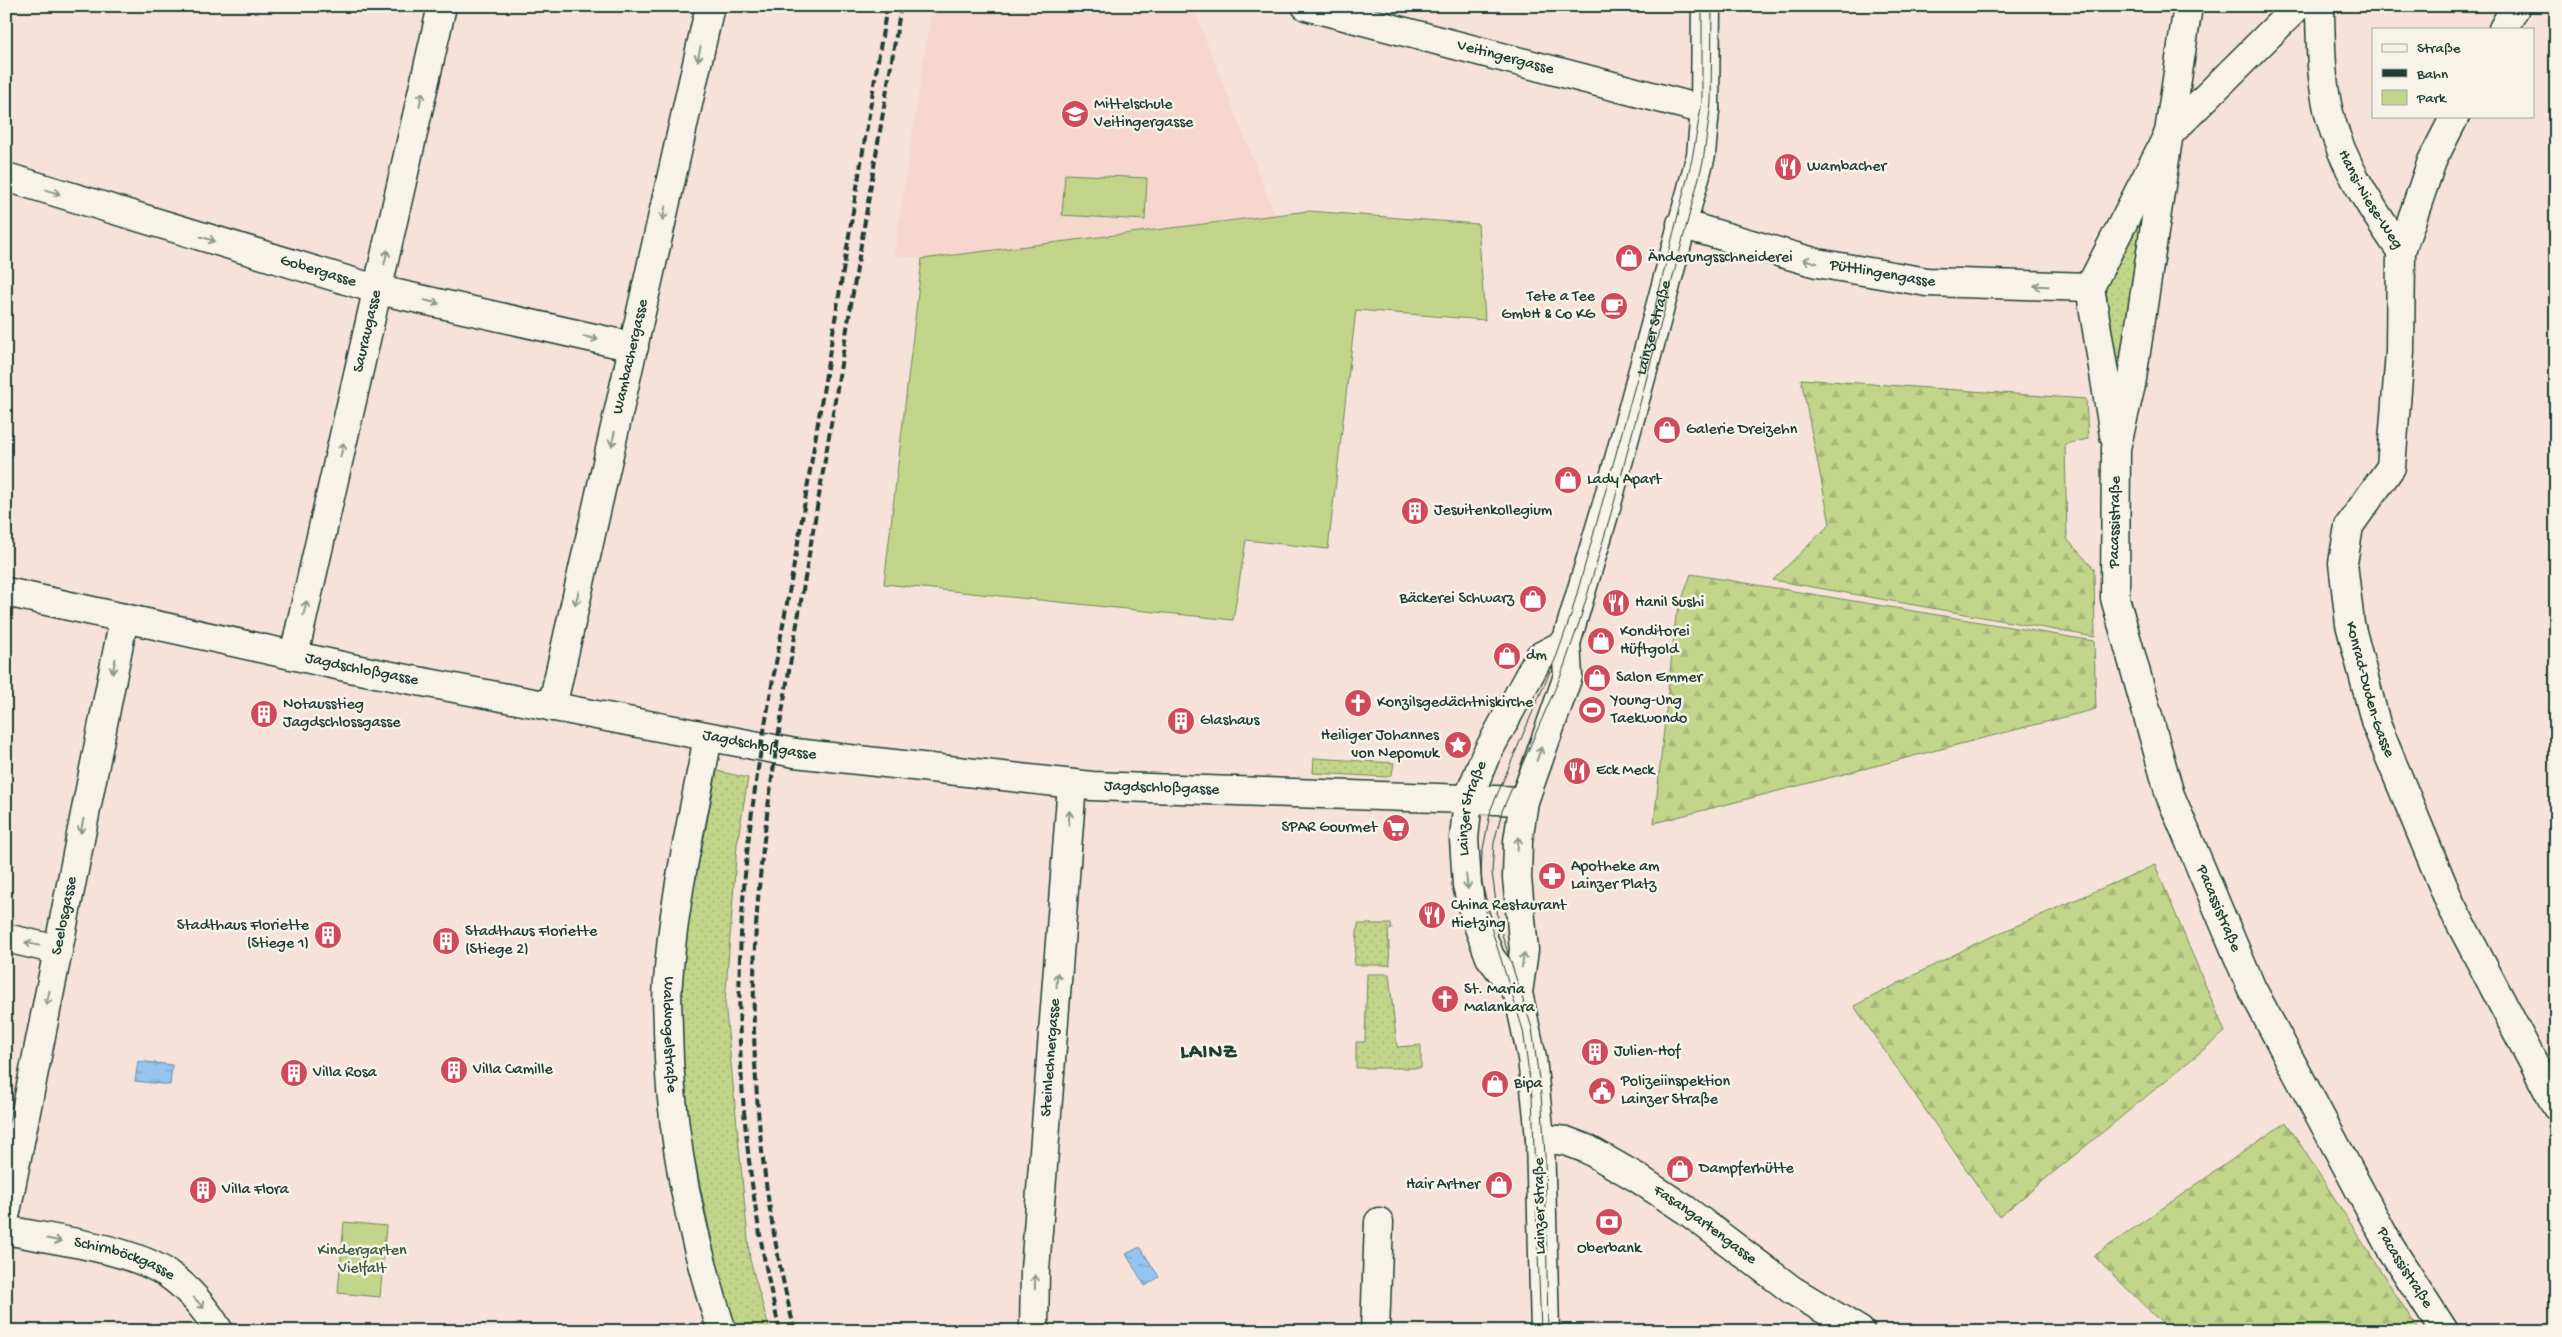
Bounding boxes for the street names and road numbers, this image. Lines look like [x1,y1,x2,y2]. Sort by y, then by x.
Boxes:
street label: Veitingergasse [1454,36,1557,80]
street label: Hansi-Niese-Weg [2333,147,2407,253]
street label: Gobergasse [278,251,359,292]
street label: Püttlingengasse [1827,256,1936,292]
street label: Lainzer Straße [1633,278,1676,377]
street label: Sauraugasse [349,288,387,374]
street label: Wambachergasse [609,297,653,416]
street label: Pacassistraße [2106,475,2126,569]
street label: Konrad-Duden-Gasse [2340,620,2399,761]
street label: Jagdschloßgasse [303,649,421,691]
street label: Jagdschloßgasse [701,726,818,765]
street label: Lainzer Straße [1454,758,1492,857]
street label: Jagdschloßgasse [1104,777,1221,800]
street label: Pacassistraße [2191,862,2245,956]
street label: Seelosgasse [48,874,82,957]
street label: Waldvogelstraße [658,975,681,1094]
street label: Steinlechnergasse [1037,997,1065,1118]
street label: Lainzer Straße [1531,1157,1551,1255]
street label: Fasangartengasse [1648,1181,1761,1270]
street label: Pacassistraße [2371,1223,2437,1313]
street label: Schirnböckgasse [72,1233,179,1286]

